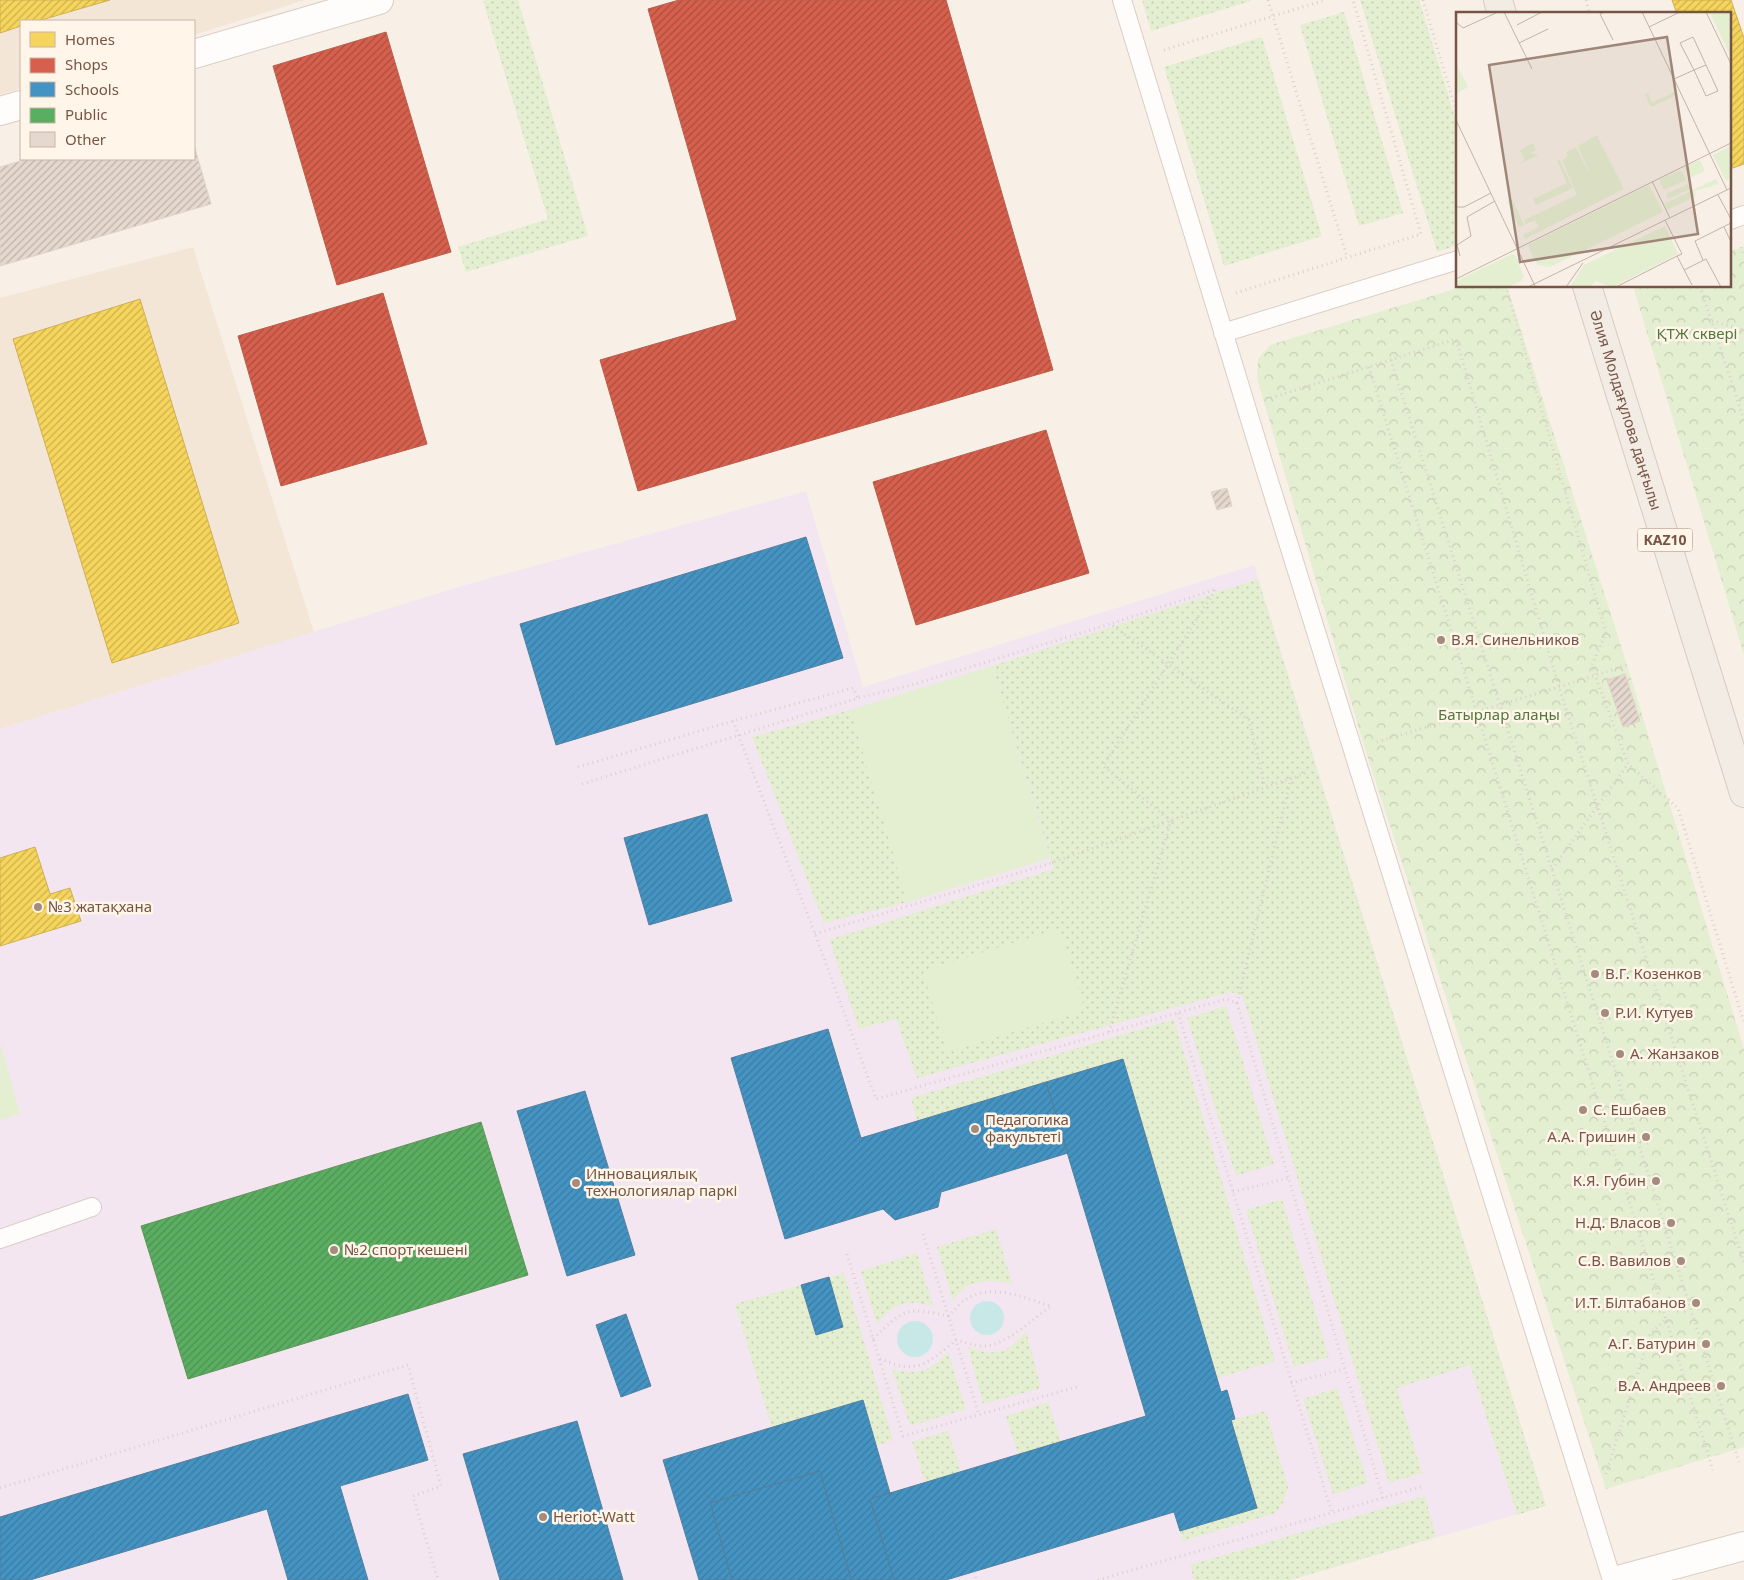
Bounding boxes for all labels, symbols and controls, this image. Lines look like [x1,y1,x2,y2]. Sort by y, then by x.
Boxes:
inset map [1456,12,1732,288]
legend [20,20,195,160]
text: Homes [65,29,115,49]
text: Shops [65,54,108,74]
text: Schools [65,79,119,99]
text: Public [65,104,108,124]
text: Other [65,129,106,149]
street label: Әлия Молдағұлова даңғылы [1586,307,1667,512]
park label: ҚТЖ сквері [1657,323,1737,343]
road number: KAZ10 [1638,528,1692,552]
place label: В.Я. Синельников [1451,629,1579,649]
marker: В.Я. Синельников [1435,634,1447,646]
park label: Батырлар алаңы [1438,704,1560,724]
place label: №3 жатақхана [48,896,152,916]
marker: №3 жатақхана [32,901,44,913]
place label: В.Г. Козенков [1605,963,1701,983]
marker: В.Г. Козенков [1589,968,1601,980]
place label: Р.И. Кутуев [1615,1002,1693,1022]
marker: Р.И. Кутуев [1599,1007,1611,1019]
place label: А. Жанзаков [1630,1043,1719,1063]
marker: А. Жанзаков [1614,1048,1626,1060]
place label: С. Ешбаев [1593,1099,1666,1119]
marker: С. Ешбаев [1577,1104,1589,1116]
place label: Педагогика факультеті [985,1109,1069,1146]
marker: Педагогика факультеті [969,1123,981,1135]
place label: А.А. Гришин [1547,1126,1636,1146]
marker: А.А. Гришин [1640,1131,1652,1143]
place label: Инновациялық технологиялар паркі [586,1163,737,1200]
place label: К.Я. Губин [1573,1170,1646,1190]
marker: К.Я. Губин [1650,1175,1662,1187]
marker: Инновациялық технологиялар паркі [570,1177,582,1189]
place label: Н.Д. Власов [1575,1212,1661,1232]
marker: Н.Д. Власов [1665,1217,1677,1229]
place label: №2 спорт кешені [344,1239,468,1259]
marker: №2 спорт кешені [328,1244,340,1256]
place label: С.В. Вавилов [1578,1250,1671,1270]
marker: С.В. Вавилов [1675,1255,1687,1267]
place label: И.Т. Білтабанов [1575,1292,1686,1312]
marker: И.Т. Білтабанов [1690,1297,1702,1309]
place label: А.Г. Батурин [1608,1333,1696,1353]
marker: А.Г. Батурин [1700,1338,1712,1350]
place label: В.А. Андреев [1618,1375,1711,1395]
marker: В.А. Андреев [1715,1380,1727,1392]
place label: Heriot-Watt [553,1506,635,1526]
marker: Heriot-Watt [537,1511,549,1523]

